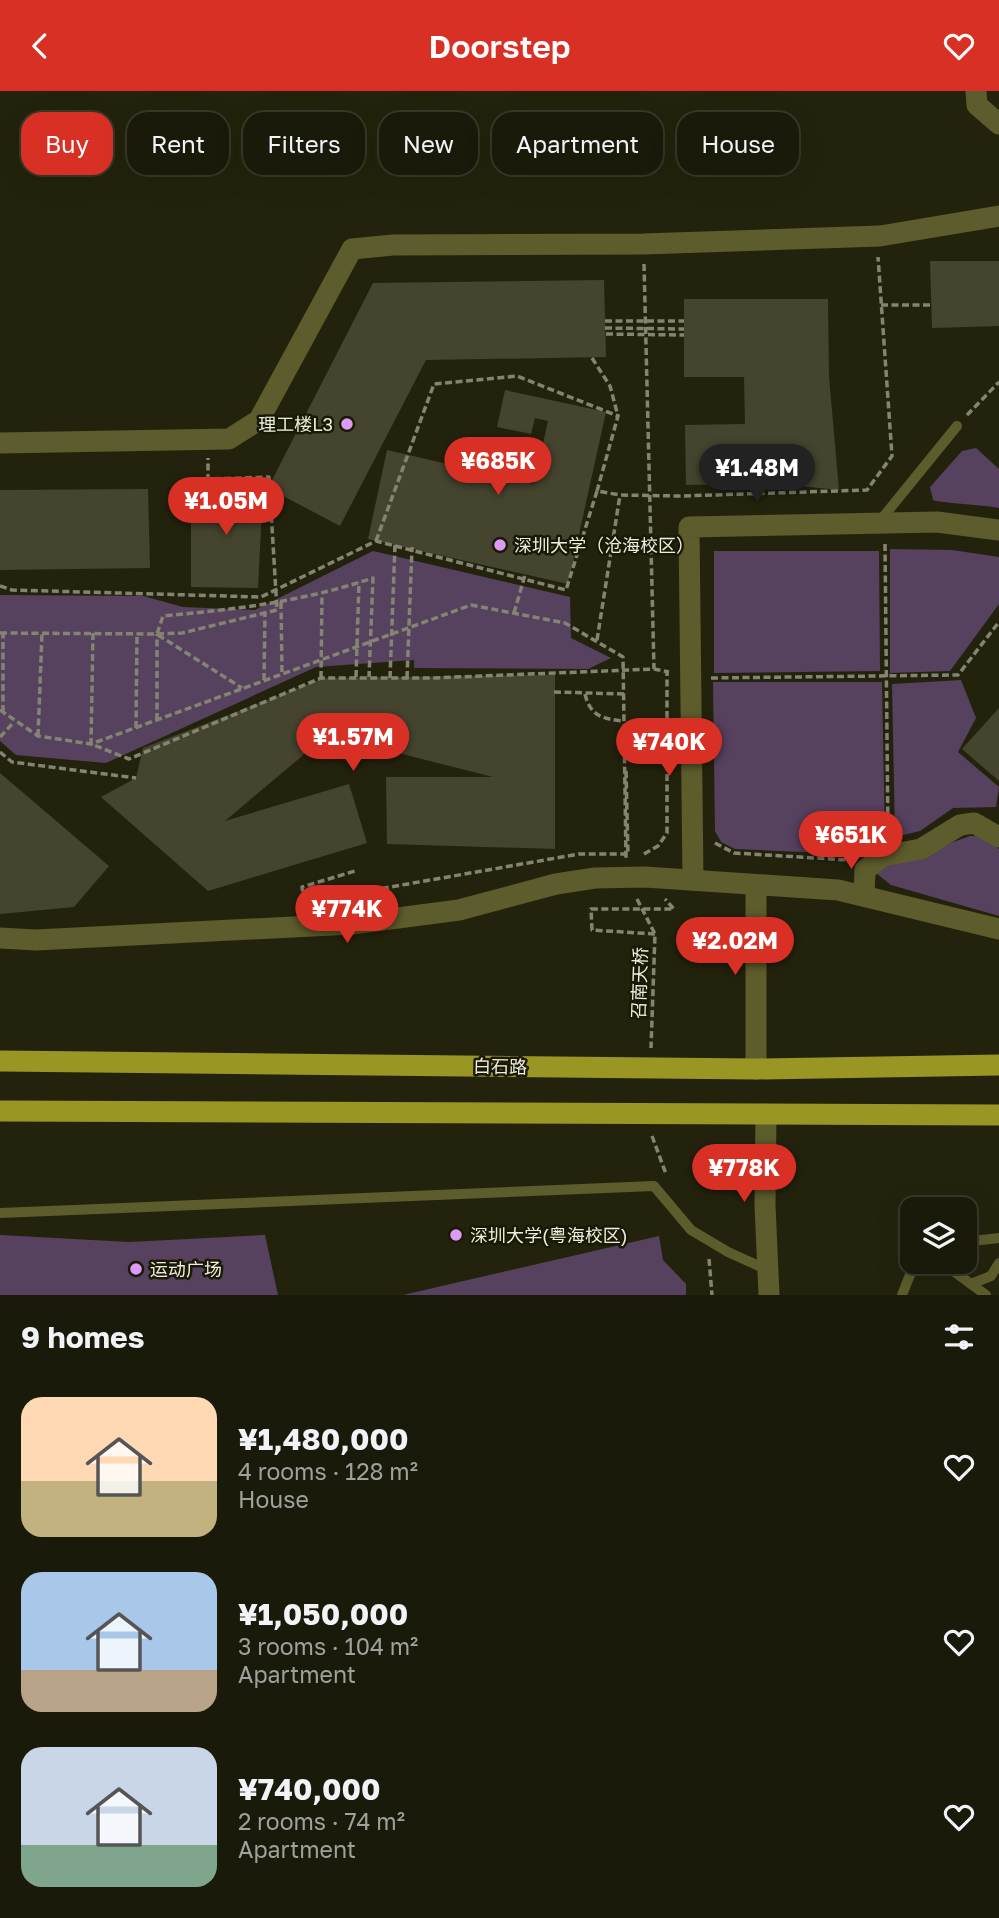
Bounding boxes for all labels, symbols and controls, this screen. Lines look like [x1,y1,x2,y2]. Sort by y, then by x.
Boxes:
icon: back [21,27,59,65]
text: Doorstep [428,27,571,65]
icon: heart [940,27,978,65]
chip: Buy [21,112,113,175]
chip: Rent [127,112,229,175]
chip: Filters [243,112,365,175]
chip: New [379,112,478,175]
chip: Apartment [492,112,663,175]
chip: House [677,112,799,175]
place label: 理工楼L3 [258,413,333,435]
marker: 理工楼L3 [339,416,355,432]
pin: ¥685K [449,437,547,497]
pin: ¥1.48M [700,445,814,504]
text: ¥685K [460,446,536,474]
text: ¥1.48M [715,453,799,481]
pin: ¥1.05M [169,477,283,537]
text: ¥1.05M [184,486,268,514]
place label: 深圳大学（沧海校区） [514,534,694,556]
marker: 深圳大学（沧海校区） [492,537,508,553]
pin: ¥1.57M [296,713,410,773]
pin: ¥740K [620,719,718,778]
text: ¥1.57M [312,722,394,750]
text: ¥740K [632,727,706,755]
pin: ¥651K [802,811,900,871]
text: ¥651K [815,820,887,848]
pin: ¥774K [298,885,396,945]
text: ¥774K [311,894,383,922]
pin: ¥2.02M [678,917,792,977]
text: ¥2.02M [692,926,778,954]
street label: 召南天桥 [627,947,651,1019]
street label: 白石路 [473,1055,527,1077]
pin: ¥778K [695,1145,793,1204]
text: ¥778K [708,1153,780,1181]
map controls [900,1197,977,1274]
button: layers [900,1197,977,1274]
place label: 深圳大学(粤海校区) [470,1224,628,1246]
marker: 深圳大学(粤海校区) [448,1227,464,1243]
place label: 运动广场 [150,1258,222,1280]
marker: 运动广场 [128,1261,144,1277]
icon: filters [940,1318,978,1356]
text: 9 homes [21,1319,144,1355]
text: ¥1,480,000 [238,1421,408,1457]
icon: home [77,1425,161,1509]
icon: heart [940,1448,978,1486]
text: 4 rooms · 128 m² [238,1457,418,1485]
text: House [238,1485,309,1513]
text: ¥1,050,000 [238,1596,408,1632]
icon: home [77,1600,161,1684]
icon: heart [940,1623,978,1661]
text: 3 rooms · 104 m² [238,1632,418,1660]
text: Apartment [238,1660,356,1688]
text: ¥740,000 [238,1771,381,1807]
icon: home [77,1775,161,1859]
icon: heart [940,1798,978,1836]
text: 2 rooms · 74 m² [238,1807,405,1835]
text: Apartment [238,1835,356,1863]

